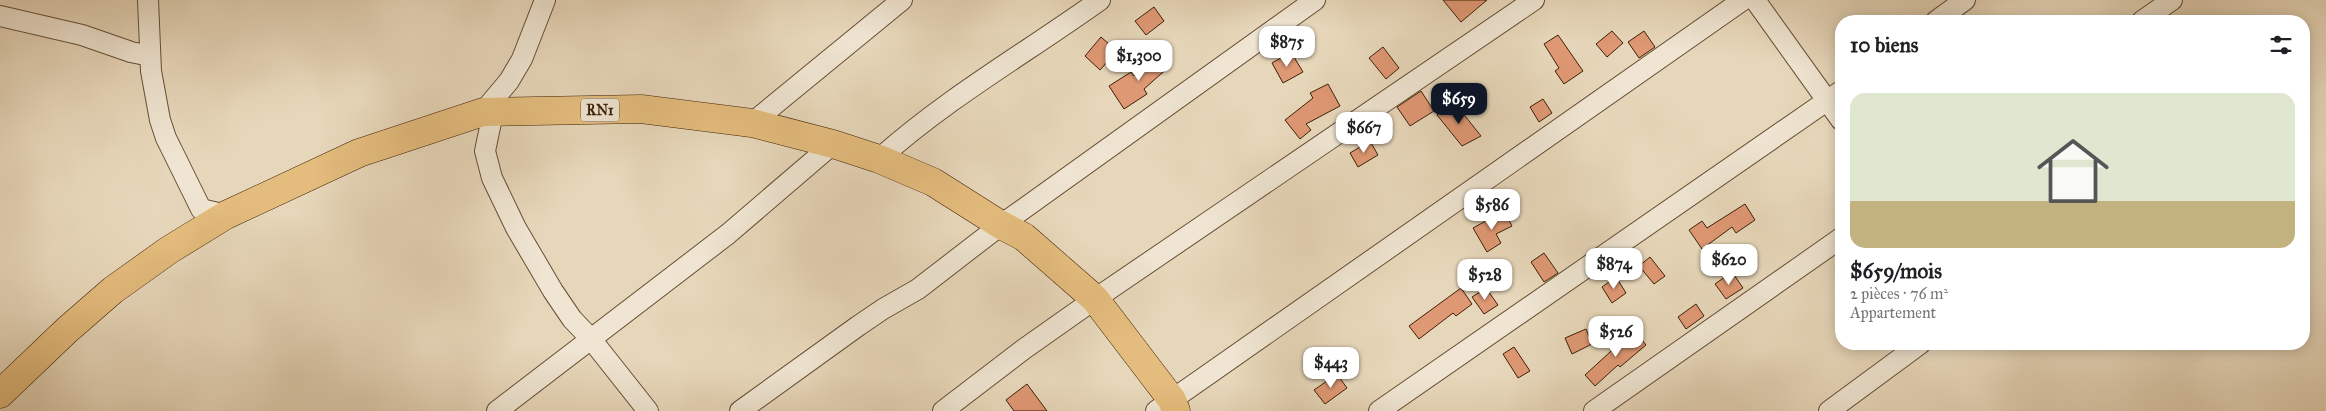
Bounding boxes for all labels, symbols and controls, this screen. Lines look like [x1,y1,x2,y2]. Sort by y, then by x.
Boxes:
pin: $875 [1257,26,1317,68]
icon: filters [2267,31,2295,59]
text: $875 [1270,32,1304,51]
text: 10 biens [1850,32,1919,58]
pin: $1,300 [1098,39,1180,82]
text: $1,300 [1116,46,1162,65]
pin: $659 [1429,82,1489,125]
text: $659 [1442,89,1476,108]
road number: RN1 [581,98,619,122]
pin: $667 [1334,112,1394,154]
text: $667 [1347,118,1381,137]
icon: home [2028,126,2118,216]
pin: $586 [1462,188,1522,231]
text: $586 [1475,195,1509,214]
pin: $620 [1699,244,1759,286]
pin: $874 [1584,248,1644,290]
text: $620 [1711,250,1747,269]
text: $874 [1596,254,1632,273]
pin: $528 [1455,258,1515,301]
text: $659/mois [1850,258,1942,284]
text: $528 [1468,265,1502,284]
text: 2 pièces · 76 m² [1850,284,1948,303]
text: Appartement [1850,303,1936,322]
pin: $526 [1586,316,1646,358]
text: $526 [1599,322,1633,341]
pin: $443 [1301,346,1361,389]
text: $443 [1314,353,1348,372]

